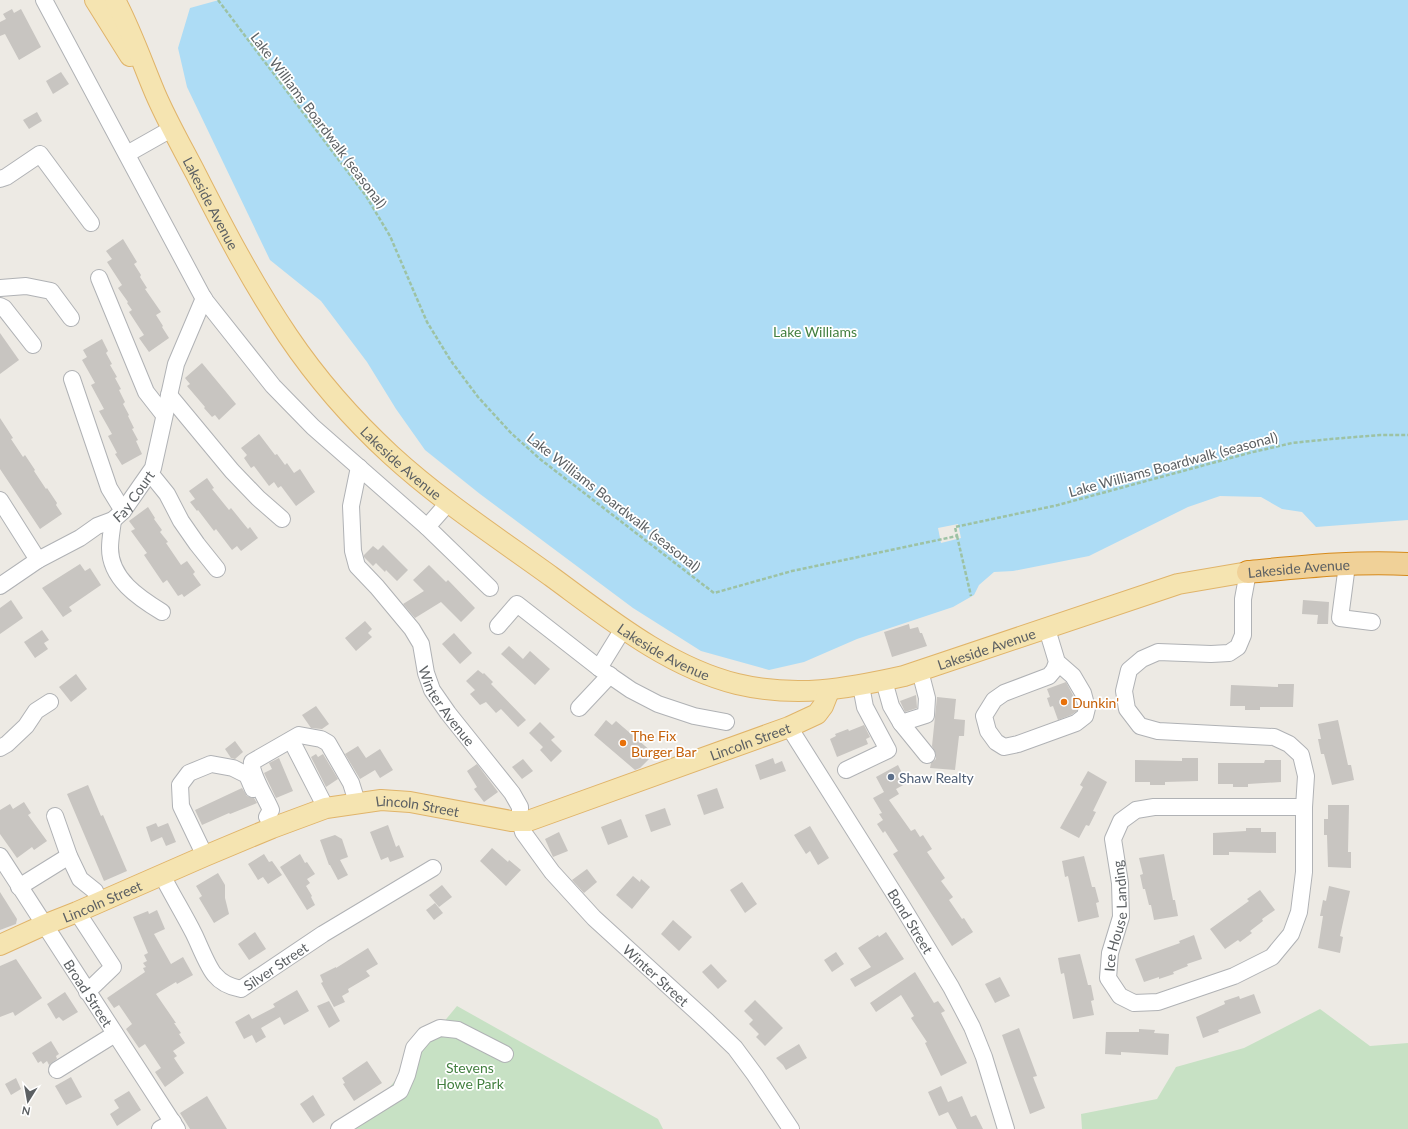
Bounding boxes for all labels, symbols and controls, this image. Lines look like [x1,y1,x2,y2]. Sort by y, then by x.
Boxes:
street label: Lake Williams Boardwalk (seasonal) [247,29,391,211]
street label: Lakeside Avenue [180,154,243,253]
park label: Lake Williams [773,323,857,340]
street label: Lakeside Avenue [357,422,445,503]
street label: Lake Williams Boardwalk (seasonal) [1067,428,1280,500]
street label: Lake Williams Boardwalk (seasonal) [524,429,704,575]
street label: Fay Court [109,467,157,525]
street label: Lakeside Avenue [1247,555,1350,580]
street label: Lakeside Avenue [615,619,712,683]
street label: Lakeside Avenue [935,624,1037,673]
street label: Winter Avenue [416,663,479,749]
place label: Dunkin' [1072,694,1119,711]
marker: Dunkin' [1059,697,1069,707]
street label: Lincoln Street [707,719,793,763]
place label: The Fix Burger Bar [631,727,697,760]
marker: The Fix Burger Bar [618,738,628,748]
place label: Shaw Realty [899,769,974,786]
marker: Shaw Realty [886,772,896,782]
street label: Lincoln Street [374,791,461,820]
street label: Ice House Landing [1100,859,1130,972]
street label: Lincoln Street [60,876,144,925]
street label: Bond Street [885,885,937,956]
street label: Silver Street [240,938,311,994]
street label: Winter Street [620,940,693,1009]
street label: Broad Street [61,956,117,1030]
park label: Stevens Howe Park [436,1059,505,1092]
north arrow [8,1081,48,1121]
text: N [21,1104,31,1118]

